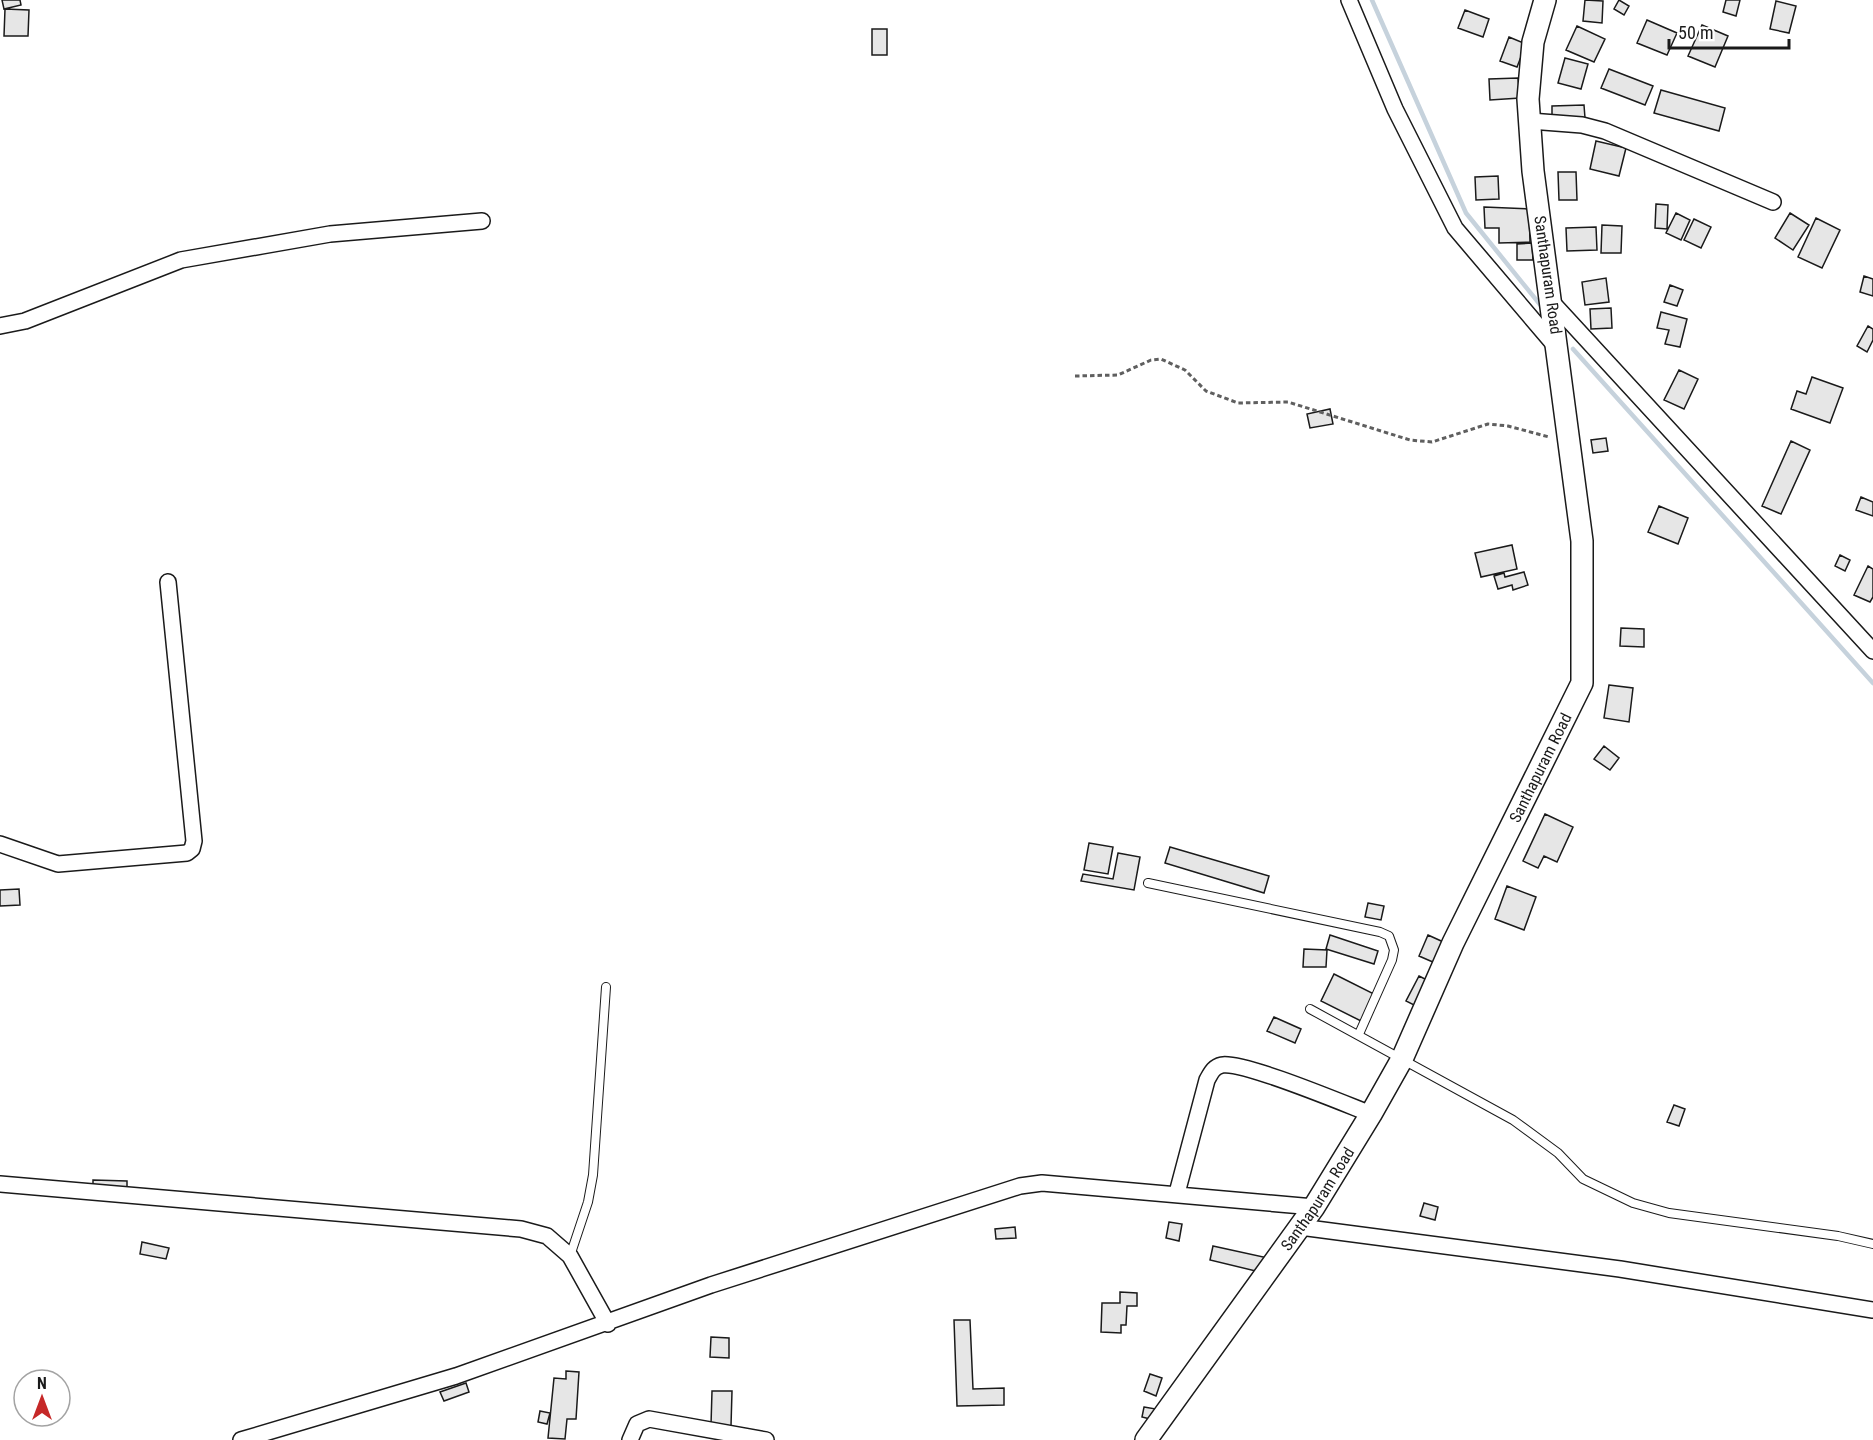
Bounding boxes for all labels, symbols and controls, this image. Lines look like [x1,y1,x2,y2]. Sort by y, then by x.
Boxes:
scale bar [1669,12,1789,50]
text: 50 m [1678,22,1713,43]
street label: Santhapuram Road [1530,214,1566,336]
street label: Santhapuram Road [1505,710,1575,825]
street label: Santhapuram Road [1276,1144,1358,1254]
north arrow [12,1368,72,1428]
text: N [37,1374,47,1393]

